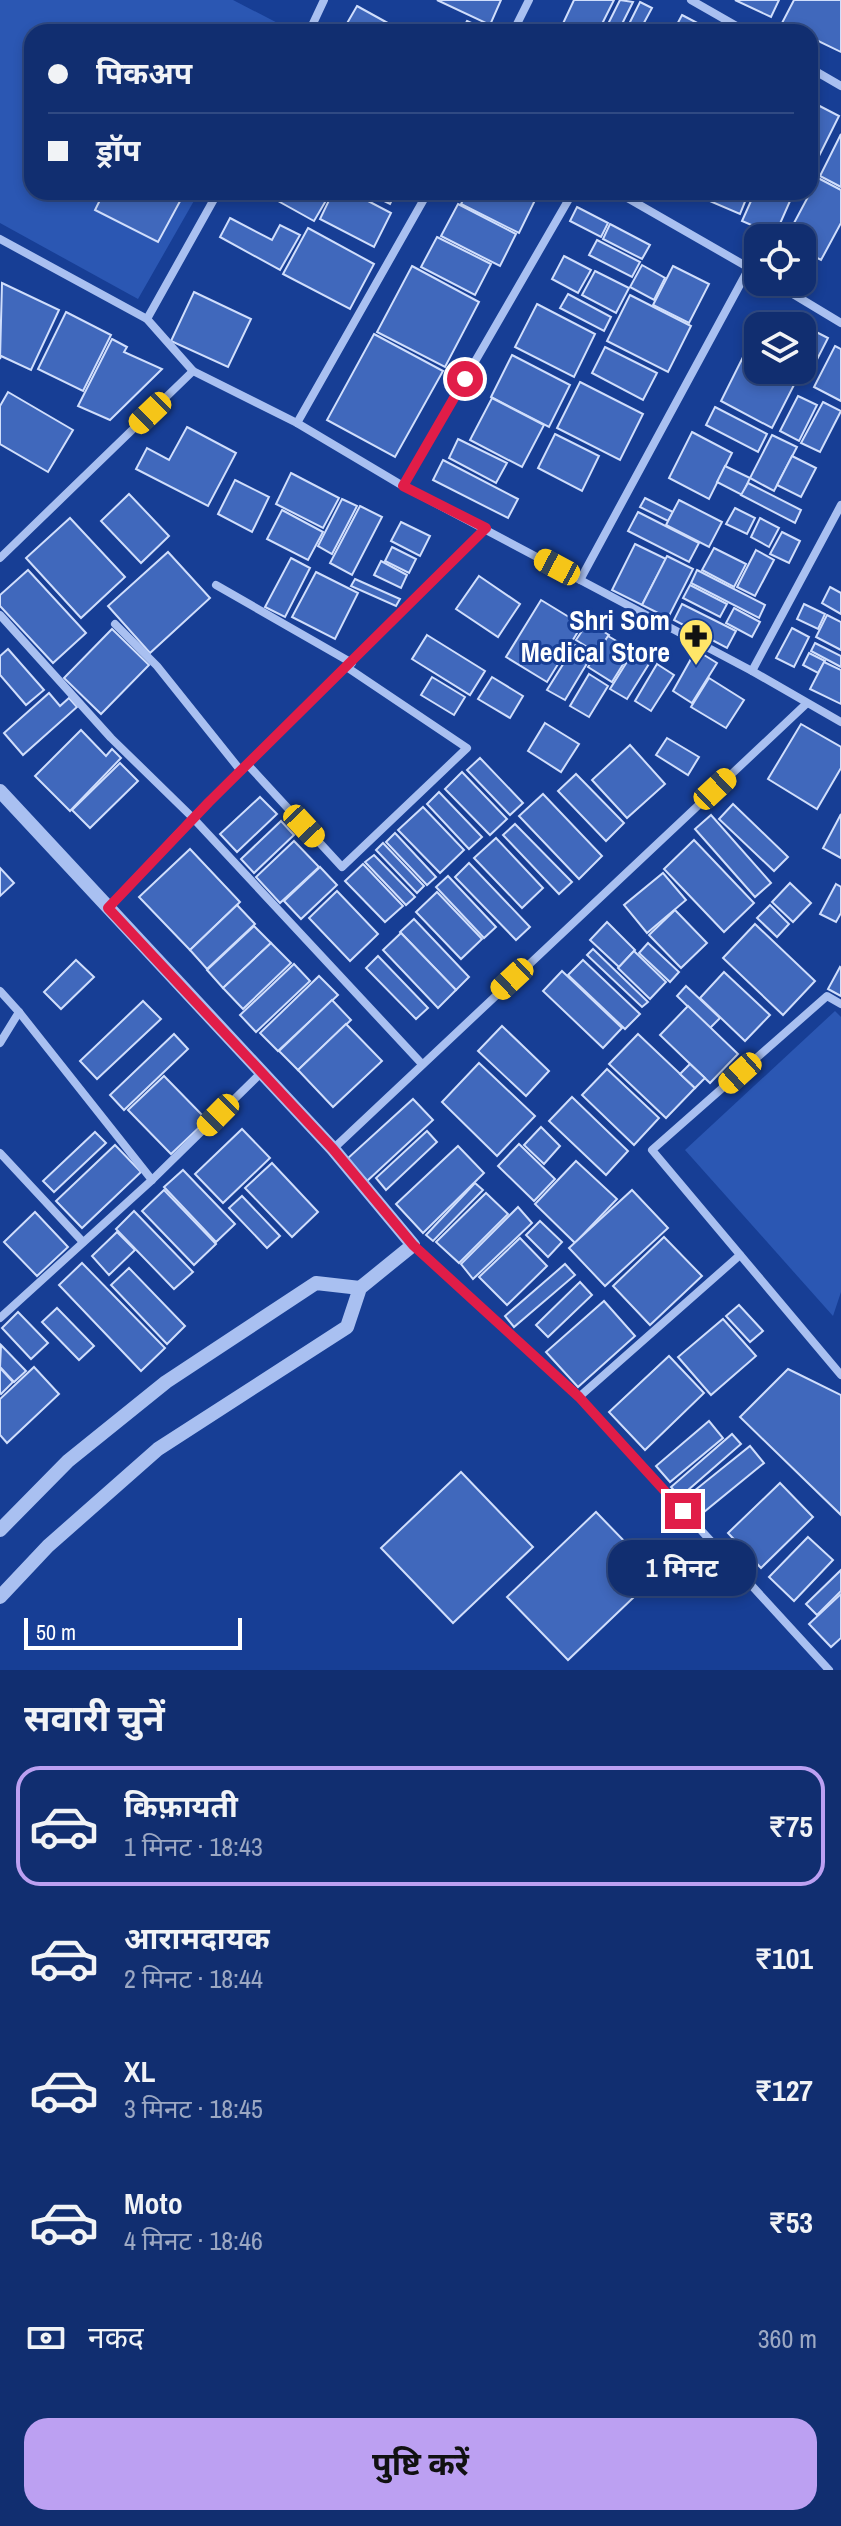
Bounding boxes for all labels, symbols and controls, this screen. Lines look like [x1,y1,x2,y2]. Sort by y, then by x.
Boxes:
text: पिकअप [96,53,192,93]
text: ड्रॉप [96,130,140,170]
map controls [744,224,816,384]
button: locate [744,224,816,296]
button: layers [744,312,816,384]
route start [447,361,483,397]
car [124,388,176,438]
car [530,545,584,589]
place label: Shri Som Medical Store [521,601,670,671]
pharmacy icon: Shri Som Medical Store [677,617,715,667]
car [689,764,741,814]
car [279,800,329,852]
car [486,954,538,1004]
car [714,1048,766,1098]
car [193,1090,243,1140]
route end [665,1493,701,1529]
callout: 1 मिनट [609,1539,757,1595]
text: 1 मिनट [646,1550,718,1585]
scale bar [24,1614,242,1650]
text: 50 m [36,1617,76,1647]
text: सवारी चुनें [24,1694,165,1742]
text: किफ़ायती [124,1786,238,1826]
icon: car [28,1790,100,1862]
text: ₹75 [768,1806,813,1846]
text: 1 मिनट · 18:43 [124,1829,263,1864]
text: आरामदायक [124,1918,270,1958]
icon: car [28,1922,100,1994]
text: ₹101 [755,1938,813,1978]
text: 2 मिनट · 18:44 [124,1961,263,1996]
text: XL [124,2051,155,2091]
icon: car [28,2054,100,2126]
text: ₹127 [755,2070,813,2110]
text: 3 मिनट · 18:45 [124,2091,263,2126]
text: Moto [124,2183,183,2223]
icon: car [28,2186,100,2258]
text: ₹53 [768,2202,813,2242]
text: 4 मिनट · 18:46 [124,2223,263,2258]
icon: cash [24,2316,68,2360]
text: नकद [88,2317,144,2357]
text: 360 m [758,2321,817,2356]
button: पुष्टि करें [24,2418,817,2510]

